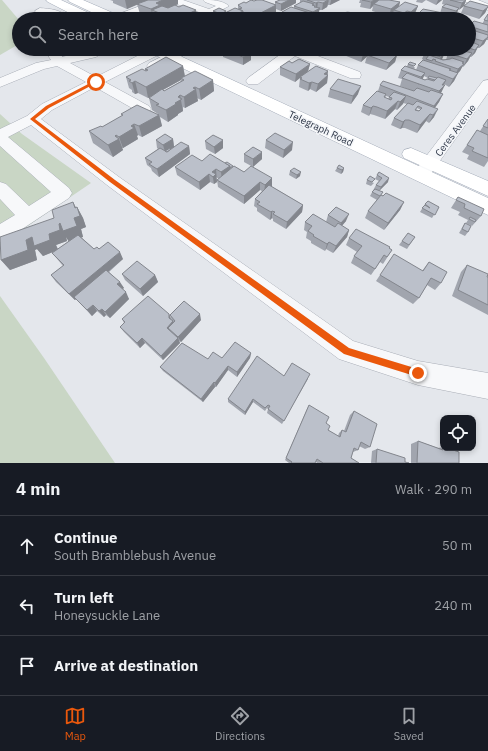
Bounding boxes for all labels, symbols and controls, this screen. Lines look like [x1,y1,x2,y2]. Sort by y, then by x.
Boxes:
search box [12,12,476,56]
icon: search [26,23,48,45]
text: Search here [58,25,138,44]
route start [87,73,105,91]
street label: Ceres Avenue [432,101,479,159]
street label: Telegraph Road [286,108,355,149]
route end [409,364,427,382]
map controls [440,415,476,451]
button: locate [440,415,476,451]
text: 4 min [16,478,60,500]
text: Walk · 290 m [395,481,472,498]
text: Continue [54,528,118,547]
icon: ahead [16,535,38,557]
text: 50 m [442,537,472,554]
text: South Bramblebush Avenue [54,547,216,564]
text: Turn left [54,588,114,607]
icon: left [16,595,38,617]
text: 240 m [434,597,472,614]
text: Honeysuckle Lane [54,607,160,624]
icon: arrive [16,655,38,677]
text: Arrive at destination [54,656,198,675]
tab: Map [64,705,86,743]
tab: Directions [215,705,265,743]
tab: Saved [394,705,424,743]

